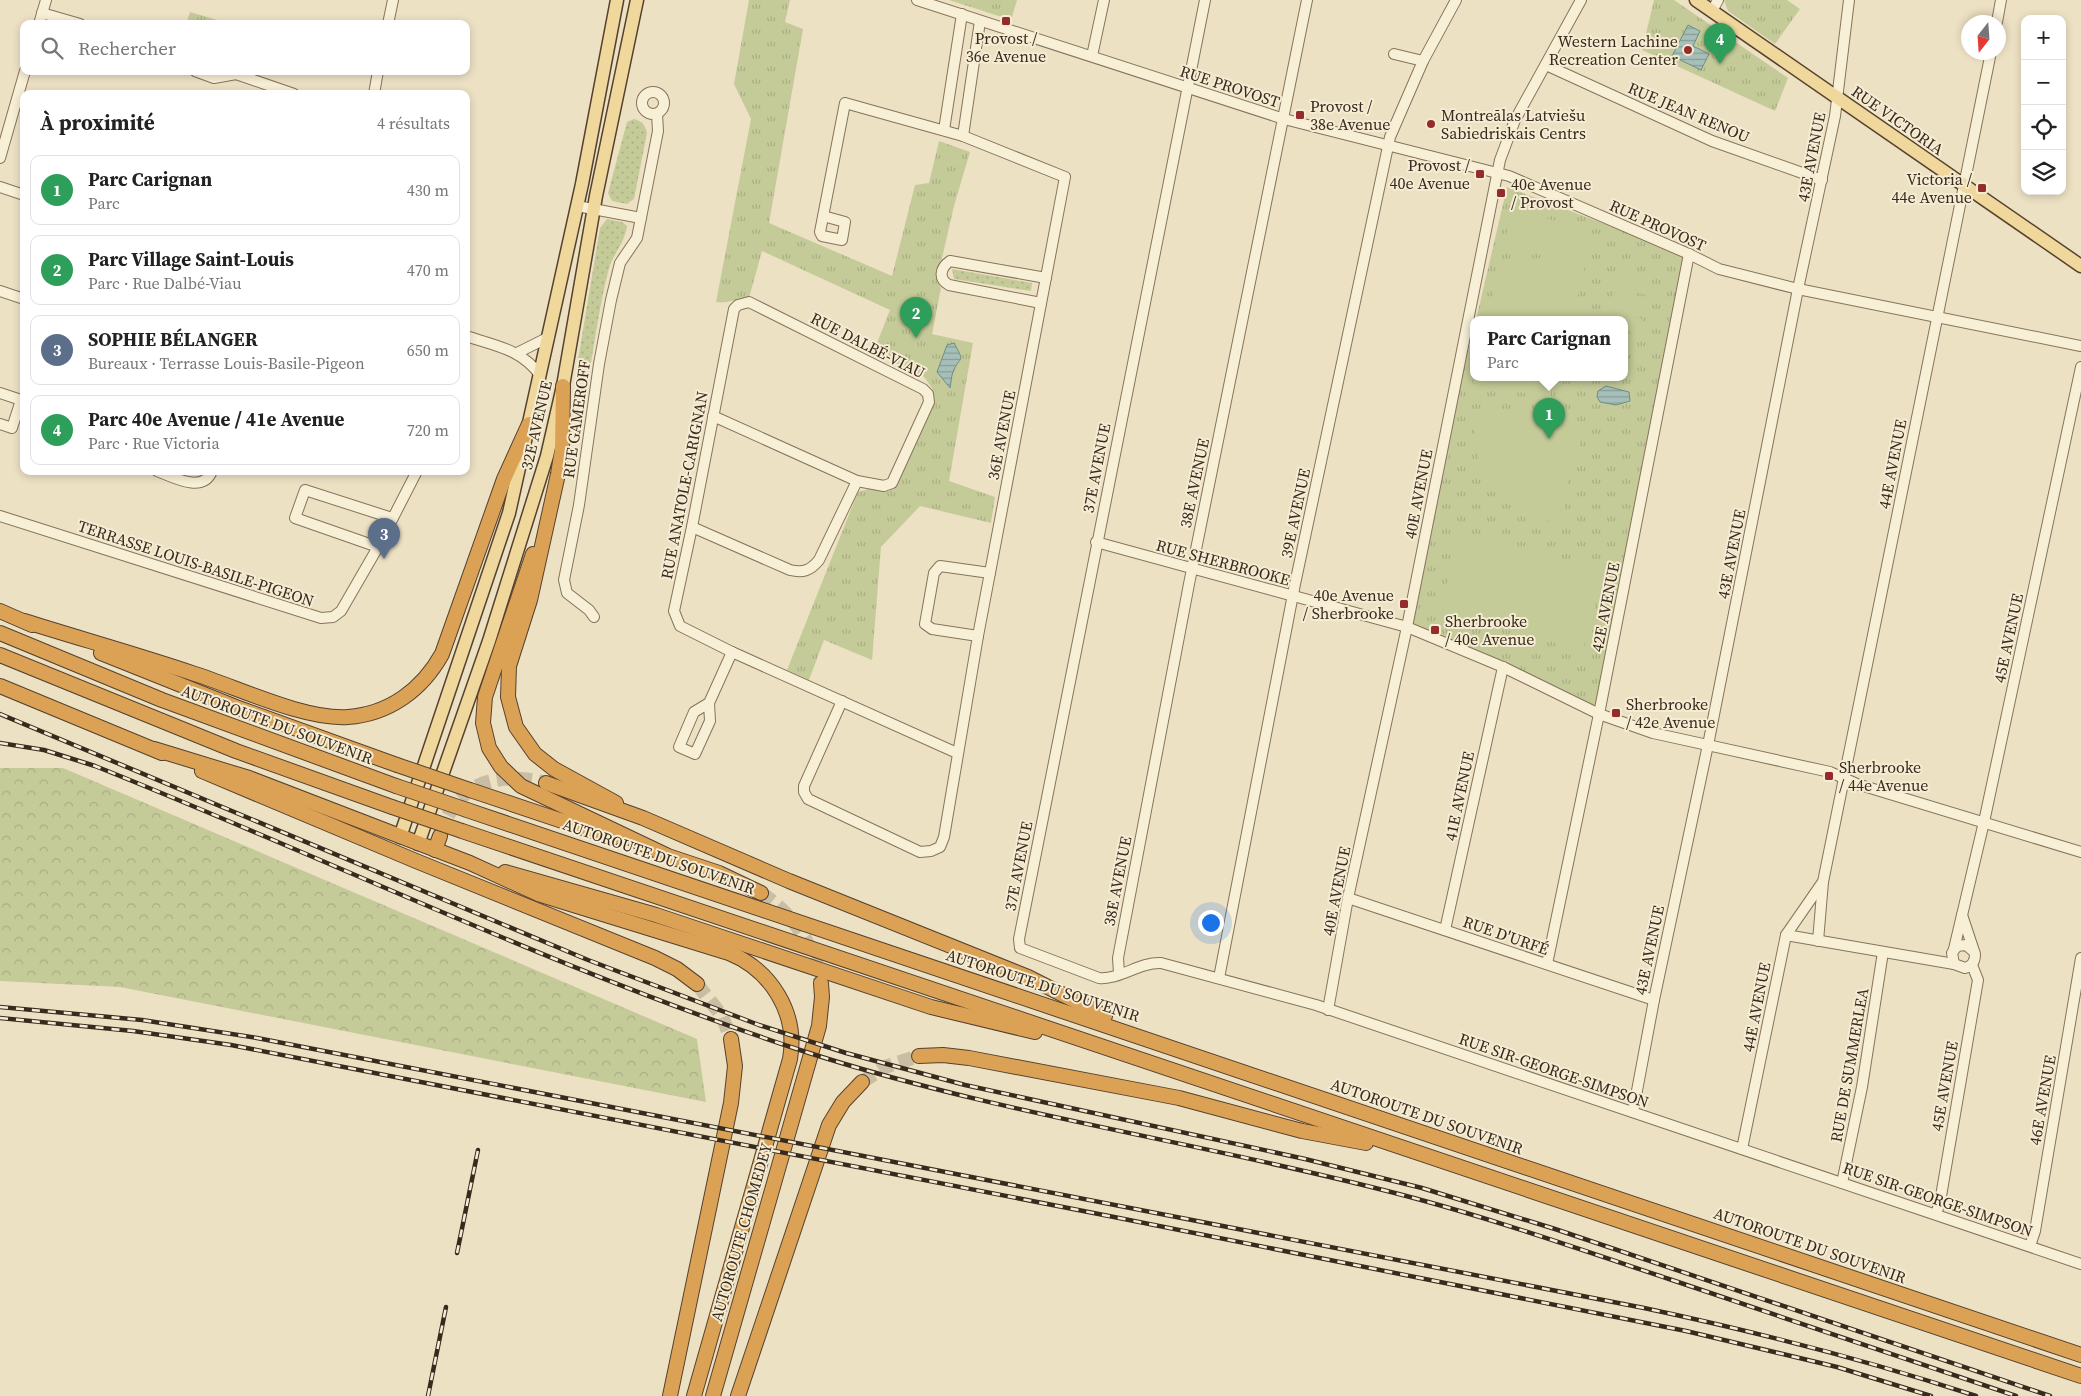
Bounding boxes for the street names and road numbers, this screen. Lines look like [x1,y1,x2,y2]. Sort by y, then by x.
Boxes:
street label: RUE PROVOST [1177,60,1283,113]
street label: RUE JEAN RENOU [1625,76,1754,148]
street label: RUE VICTORIA [1847,80,1949,160]
street label: 43E AVENUE [1792,110,1831,204]
street label: RUE PROVOST [1606,194,1710,256]
street label: RUE DALBÉ-VIAU [807,307,929,383]
street label: RUE GAMEROFF [557,358,595,480]
street label: 32E AVENUE [515,378,557,472]
street label: 36E AVENUE [982,388,1021,482]
street label: RUE ANATOLE-CARIGNAN [655,389,713,581]
street label: 44E AVENUE [1873,417,1912,511]
street label: 37E AVENUE [1077,421,1116,515]
street label: 38E AVENUE [1174,436,1214,530]
street label: 40E AVENUE [1399,447,1438,541]
street label: 39E AVENUE [1275,466,1315,560]
street label: 43E AVENUE [1712,507,1751,601]
street label: TERRASSE LOUIS-BASILE-PIGEON [75,514,317,612]
street label: RUE SHERBROOKE [1154,534,1293,591]
street label: 42E AVENUE [1586,560,1625,654]
street label: 45E AVENUE [1988,591,2028,685]
street label: AUTOROUTE DU SOUVENIR [178,679,376,769]
street label: 41E AVENUE [1439,749,1479,843]
street label: AUTOROUTE DU SOUVENIR [560,813,759,900]
street label: 37E AVENUE [999,819,1038,913]
street label: 38E AVENUE [1098,834,1137,928]
street label: 40E AVENUE [1317,844,1356,938]
street label: 43E AVENUE [1629,903,1669,997]
street label: RUE D'URFÉ [1460,910,1552,960]
street label: AUTOROUTE DU SOUVENIR [943,943,1143,1027]
street label: 44E AVENUE [1737,960,1776,1054]
street label: RUE DE SUMMERLEA [1825,986,1873,1144]
street label: RUE SIR-GEORGE-SIMPSON [1456,1027,1652,1113]
street label: 45E AVENUE [1925,1039,1963,1133]
street label: 46E AVENUE [2023,1053,2061,1147]
street label: AUTOROUTE DU SOUVENIR [1328,1073,1527,1160]
street label: AUTOROUTE CHOMEDEY [705,1140,777,1324]
street label: RUE SIR-GEORGE-SIMPSON [1840,1156,2036,1242]
street label: AUTOROUTE DU SOUVENIR [1711,1202,1910,1289]

